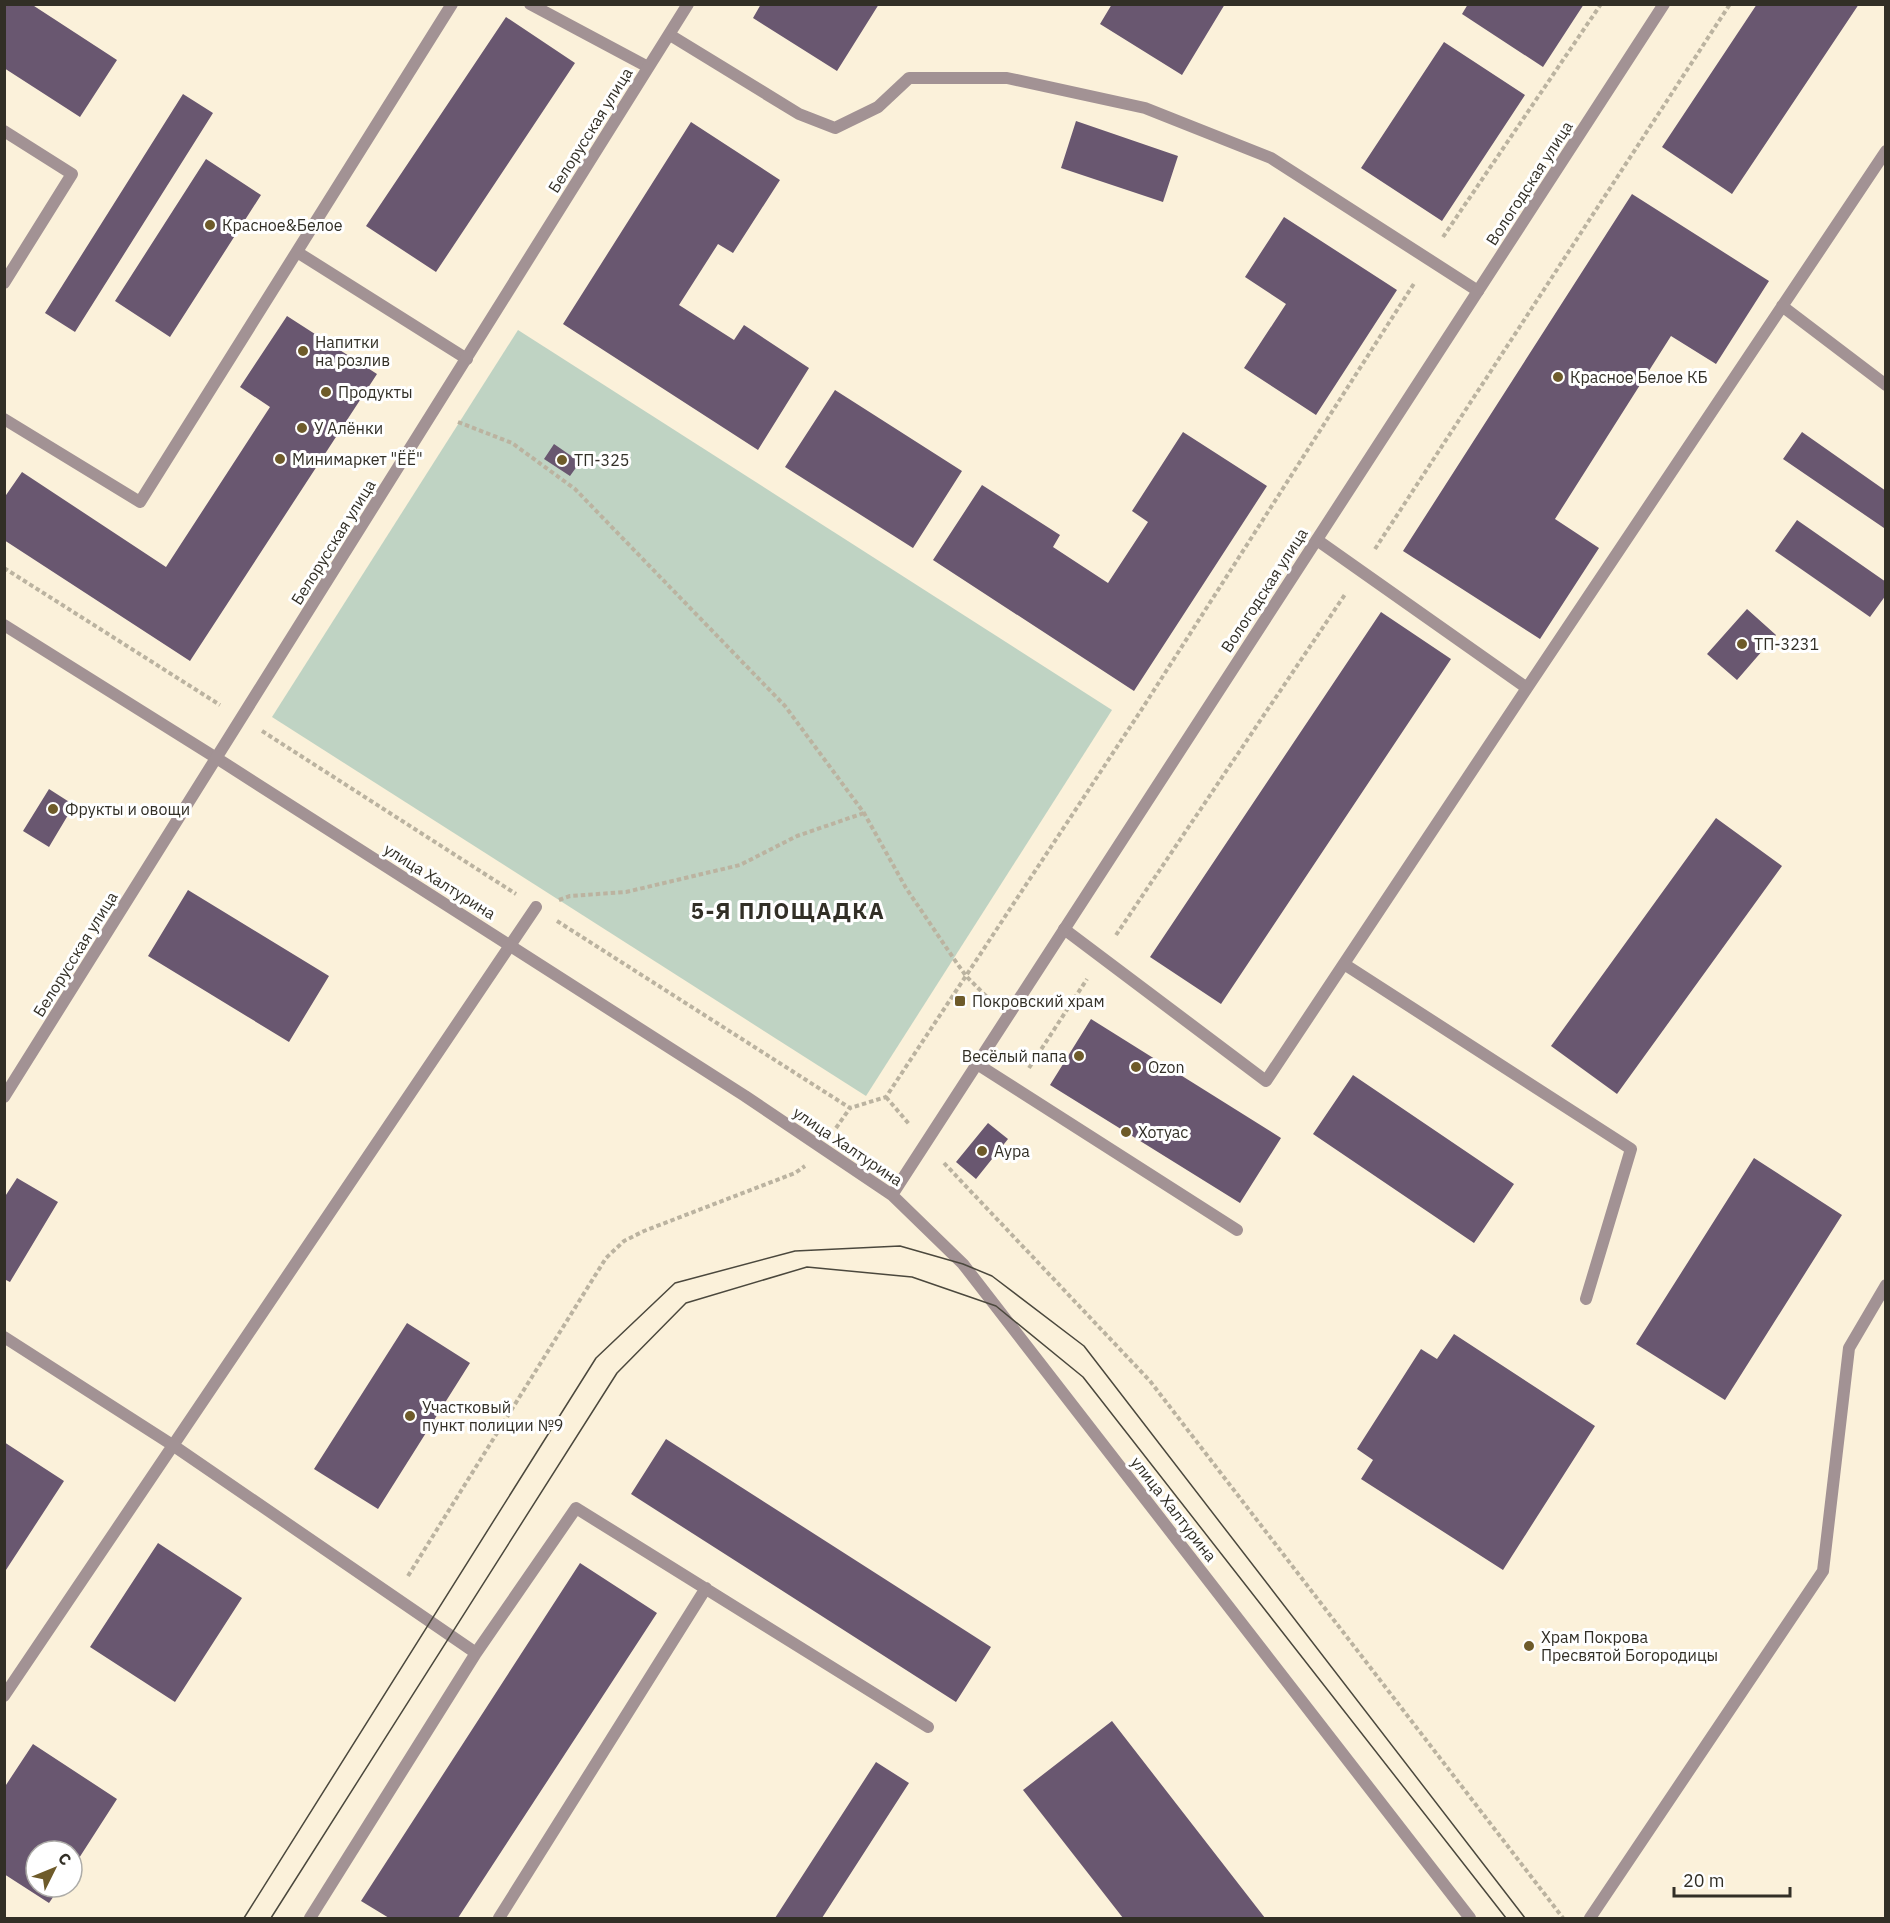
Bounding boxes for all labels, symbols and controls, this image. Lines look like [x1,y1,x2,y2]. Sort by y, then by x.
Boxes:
street label: Белорусская улица [543,63,637,196]
street label: Вологодская улица [1481,117,1577,249]
place label: Красное&Белое [222,215,343,235]
marker: Красное&Белое [203,218,217,232]
place label: Напитки на розлив [315,332,390,370]
marker: Напитки на розлив [296,344,310,358]
place label: Красное Белое КБ [1570,367,1708,387]
marker: Красное Белое КБ [1551,370,1565,384]
place label: Продукты [338,382,413,402]
marker: Продукты [319,385,333,399]
place label: У Алёнки [314,418,383,438]
marker: У Алёнки [295,421,309,435]
place label: Минимаркет "ЁЁ" [292,449,423,469]
place label: ТП-325 [574,450,629,470]
marker: Минимаркет "ЁЁ" [273,452,287,466]
marker: ТП-325 [555,453,569,467]
street label: Белорусская улица [286,475,380,608]
street label: Вологодская улица [1216,524,1312,656]
place label: ТП-3231 [1754,634,1819,654]
marker: ТП-3231 [1735,637,1749,651]
place label: Фрукты и овощи [65,799,190,819]
marker: Фрукты и овощи [46,802,60,816]
street label: улица Халтурина [381,839,500,924]
street label: Белорусская улица [28,887,122,1020]
district label: 5-Я ПЛОЩАДКА [691,896,885,925]
place label: Покровский храм [972,991,1105,1011]
marker: Покровский храм [953,994,967,1008]
place label: Весёлый папа [962,1046,1067,1066]
marker: Весёлый папа [1072,1049,1086,1063]
place label: Ozon [1148,1057,1185,1077]
marker: Ozon [1129,1060,1143,1074]
street label: улица Халтурина [789,1102,907,1190]
place label: Хотуас [1138,1122,1188,1142]
marker: Хотуас [1119,1125,1133,1139]
place label: Аура [994,1141,1030,1161]
marker: Аура [975,1144,989,1158]
place label: Участковый пункт полиции №9 [422,1397,563,1435]
marker: Участковый пункт полиции №9 [403,1409,417,1423]
street label: улица Халтурина [1127,1452,1222,1566]
place label: Храм Покрова Пресвятой Богородицы [1541,1627,1718,1665]
marker: Храм Покрова Пресвятой Богородицы [1522,1639,1536,1653]
north arrow [24,1839,84,1899]
text: С [54,1848,76,1869]
scale bar [1674,1860,1790,1898]
text: 20 m [1683,1869,1725,1892]

